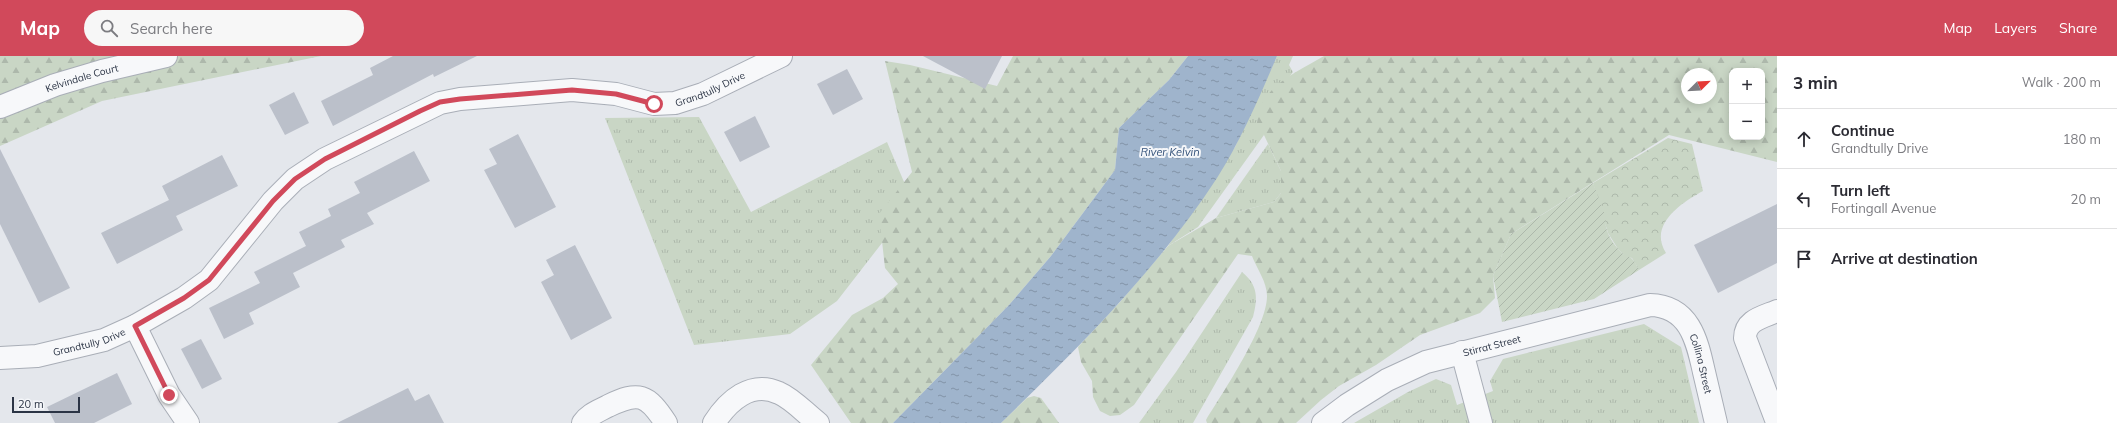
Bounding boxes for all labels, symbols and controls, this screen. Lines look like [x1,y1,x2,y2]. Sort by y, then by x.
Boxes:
search box [84,10,364,46]
text: Map [20,16,60,40]
icon: search [98,17,120,39]
text: Search here [130,19,213,38]
text: Map [1943,19,1972,37]
text: Layers [1994,19,2037,37]
text: Share [2059,19,2097,37]
street label: Kelvindale Court [43,61,120,95]
north arrow [1681,68,1717,104]
map controls [1729,68,1765,140]
button: + [1729,68,1765,104]
street label: Grandtully Drive [673,69,747,110]
text: 3 min [1793,72,1838,93]
text: Walk · 200 m [2022,74,2101,90]
route start [645,95,663,113]
button: − [1729,104,1765,140]
text: Continue [1831,121,1894,140]
icon: ahead [1793,128,1815,150]
text: 180 m [2063,131,2101,147]
text: Grandtully Drive [1831,140,1928,156]
water label: River Kelvin [1140,145,1200,159]
text: Turn left [1831,181,1890,200]
icon: left [1793,188,1815,210]
text: 20 m [2071,191,2101,207]
text: Fortingall Avenue [1831,200,1936,216]
icon: arrive [1793,248,1815,270]
text: Arrive at destination [1831,249,1978,268]
street label: Grandtully Drive [52,325,127,359]
street label: Stirrat Street [1462,332,1523,359]
street label: Collina Street [1686,332,1715,395]
route end [160,386,178,404]
scale bar [12,395,80,414]
text: 20 m [18,397,44,411]

